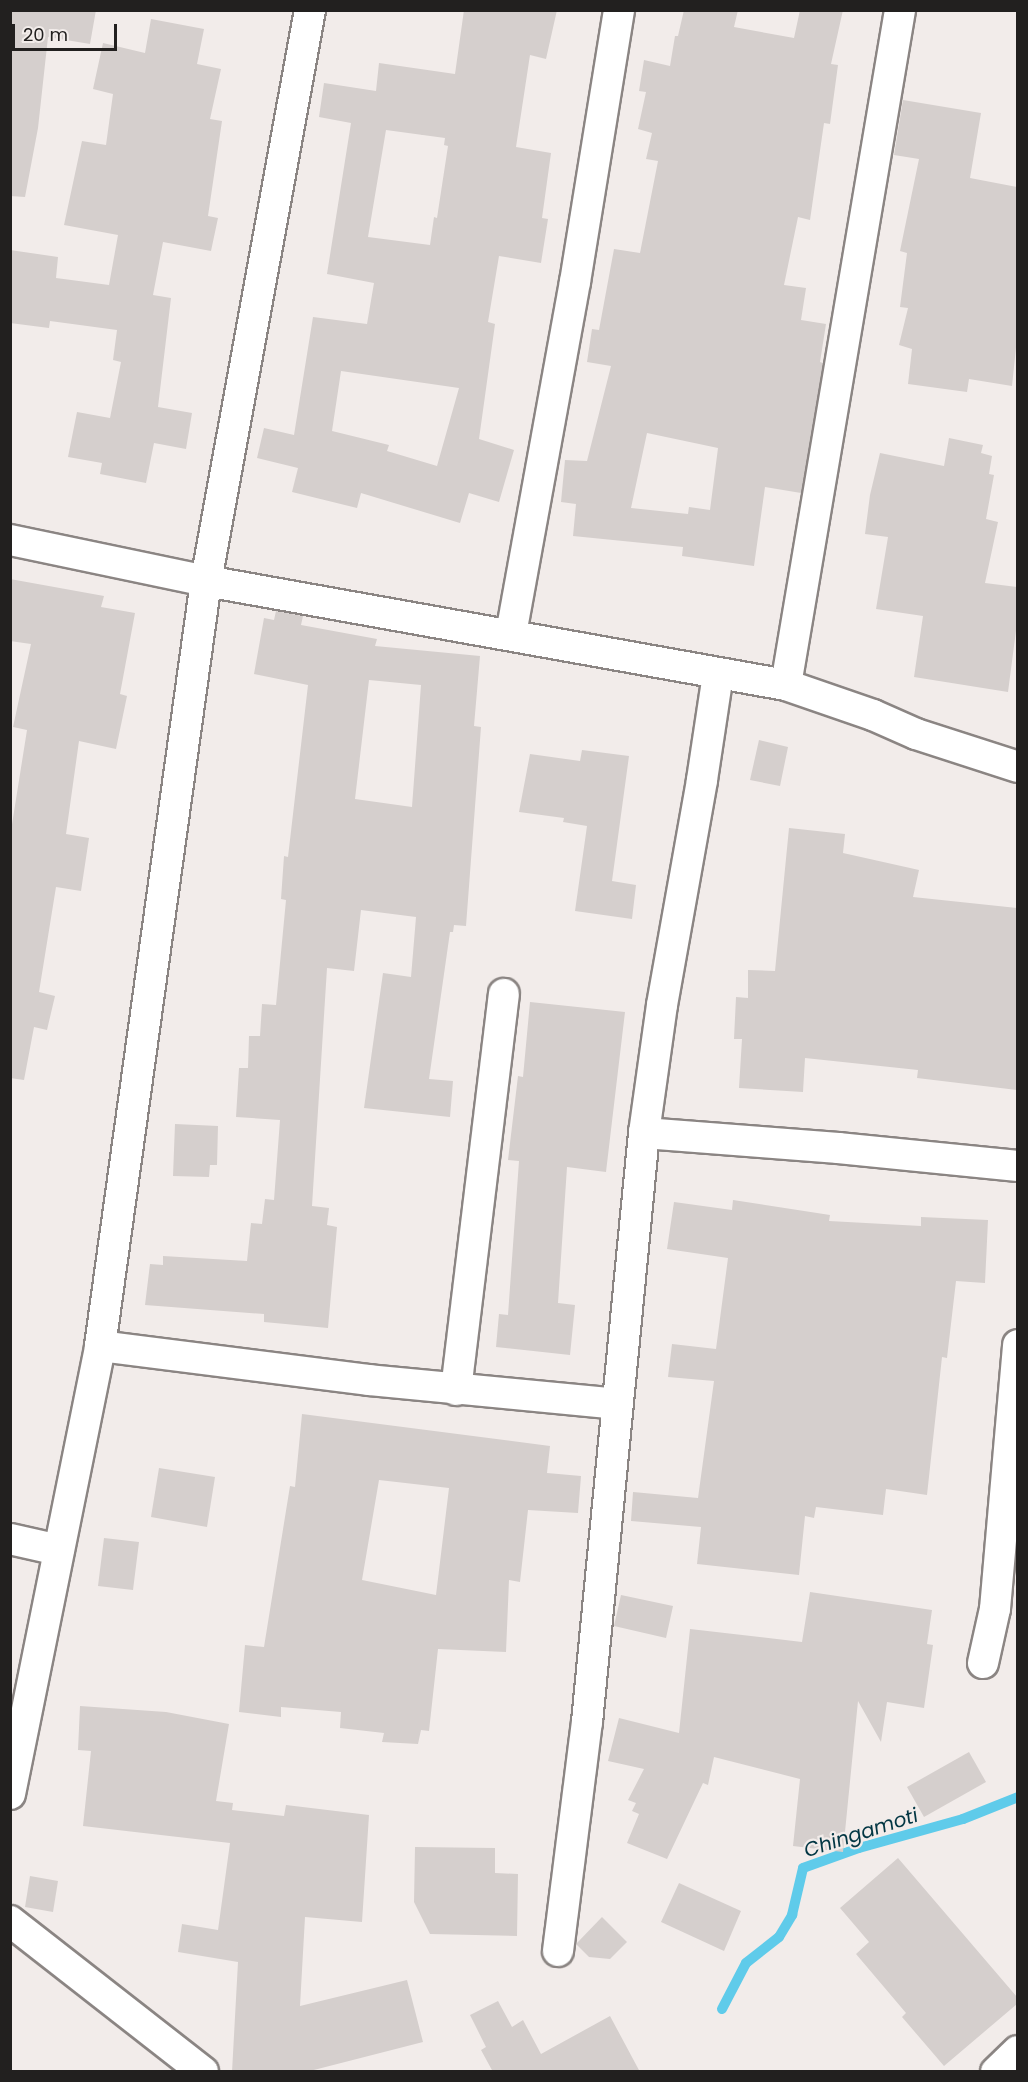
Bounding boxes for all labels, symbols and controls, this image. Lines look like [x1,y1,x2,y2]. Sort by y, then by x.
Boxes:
scale bar [15,12,120,50]
text: 20 m [23,22,68,47]
water label: Chingamoti [801,1803,921,1863]

